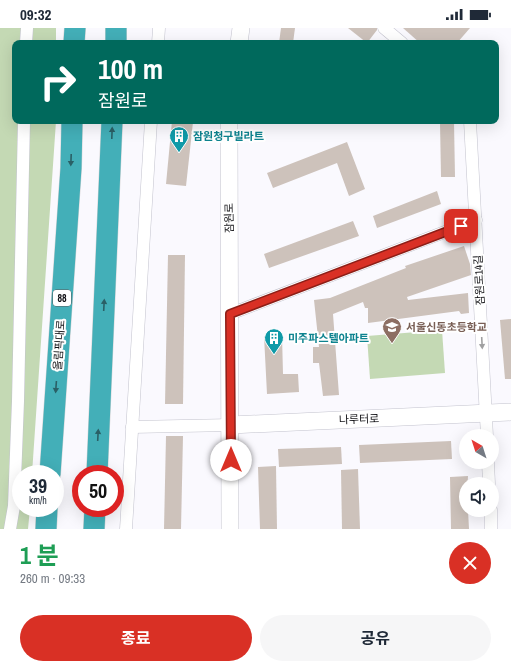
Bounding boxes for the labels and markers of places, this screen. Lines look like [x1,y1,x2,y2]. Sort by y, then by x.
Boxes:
building icon: 잠원청구빌라트 [168,125,190,153]
place label: 잠원청구빌라트 [193,129,264,143]
pin [444,209,478,243]
school or university icon: 서울신동초등학교 [381,316,403,344]
place label: 서울신동초등학교 [406,320,487,334]
building icon: 미주파스텔아파트 [263,327,285,355]
place label: 미주파스텔아파트 [288,331,369,345]

